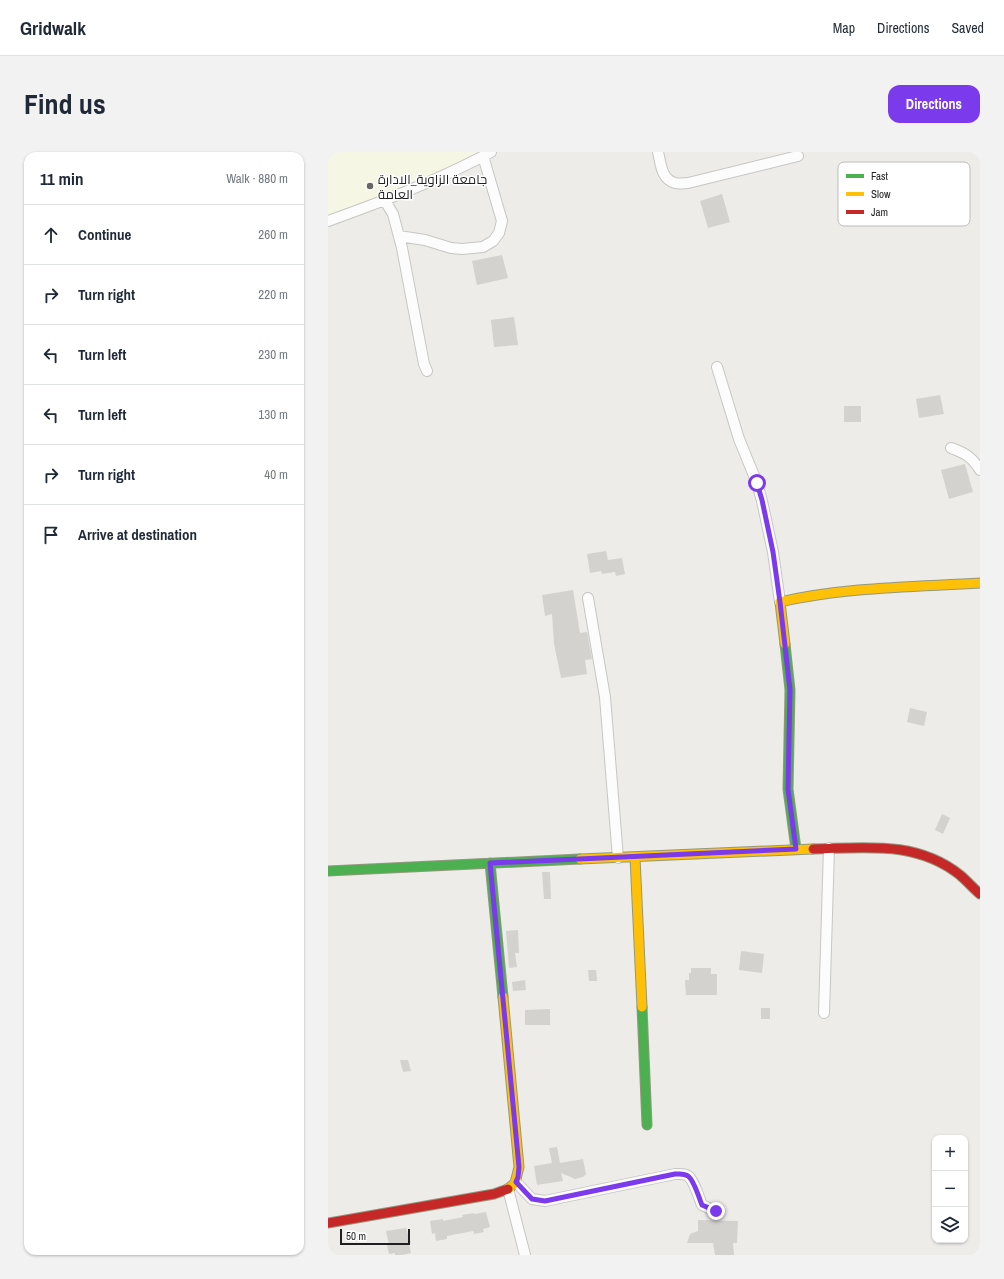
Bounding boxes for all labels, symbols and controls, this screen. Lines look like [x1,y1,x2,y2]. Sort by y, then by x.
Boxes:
text: Gridwalk [20,15,86,41]
text: Map [833,19,855,37]
text: Directions [877,19,929,37]
text: Saved [951,19,984,37]
text: Find us [24,85,106,123]
button: Directions [888,85,980,123]
legend [838,162,970,226]
text: 11 min [40,167,83,190]
text: Fast [871,169,889,183]
text: Walk · 880 m [226,170,288,187]
place label: جامعة الزاوية_الادارة العامة [378,171,487,203]
marker: جامعة الزاوية_الادارة العامة [365,181,375,191]
text: Slow [871,187,891,201]
text: Jam [871,205,888,219]
icon: ahead [40,224,62,246]
text: Continue [78,224,131,245]
text: 260 m [258,226,288,243]
icon: right [40,284,62,306]
text: Turn right [78,284,135,305]
text: 220 m [258,286,288,303]
icon: left [40,344,62,366]
text: Turn left [78,344,126,365]
text: 230 m [258,346,288,363]
icon: left [40,404,62,426]
text: Turn left [78,404,126,425]
text: 130 m [258,406,288,423]
icon: right [40,464,62,486]
text: Turn right [78,464,135,485]
text: 40 m [264,466,288,483]
route start [748,474,766,492]
icon: arrive [40,524,62,546]
text: Arrive at destination [78,524,197,545]
map controls [932,1135,968,1243]
button: + [932,1135,968,1171]
button: − [932,1171,968,1207]
route end [707,1202,725,1220]
button: layers [932,1207,968,1243]
scale bar [340,1227,410,1246]
text: 50 m [346,1229,366,1243]

